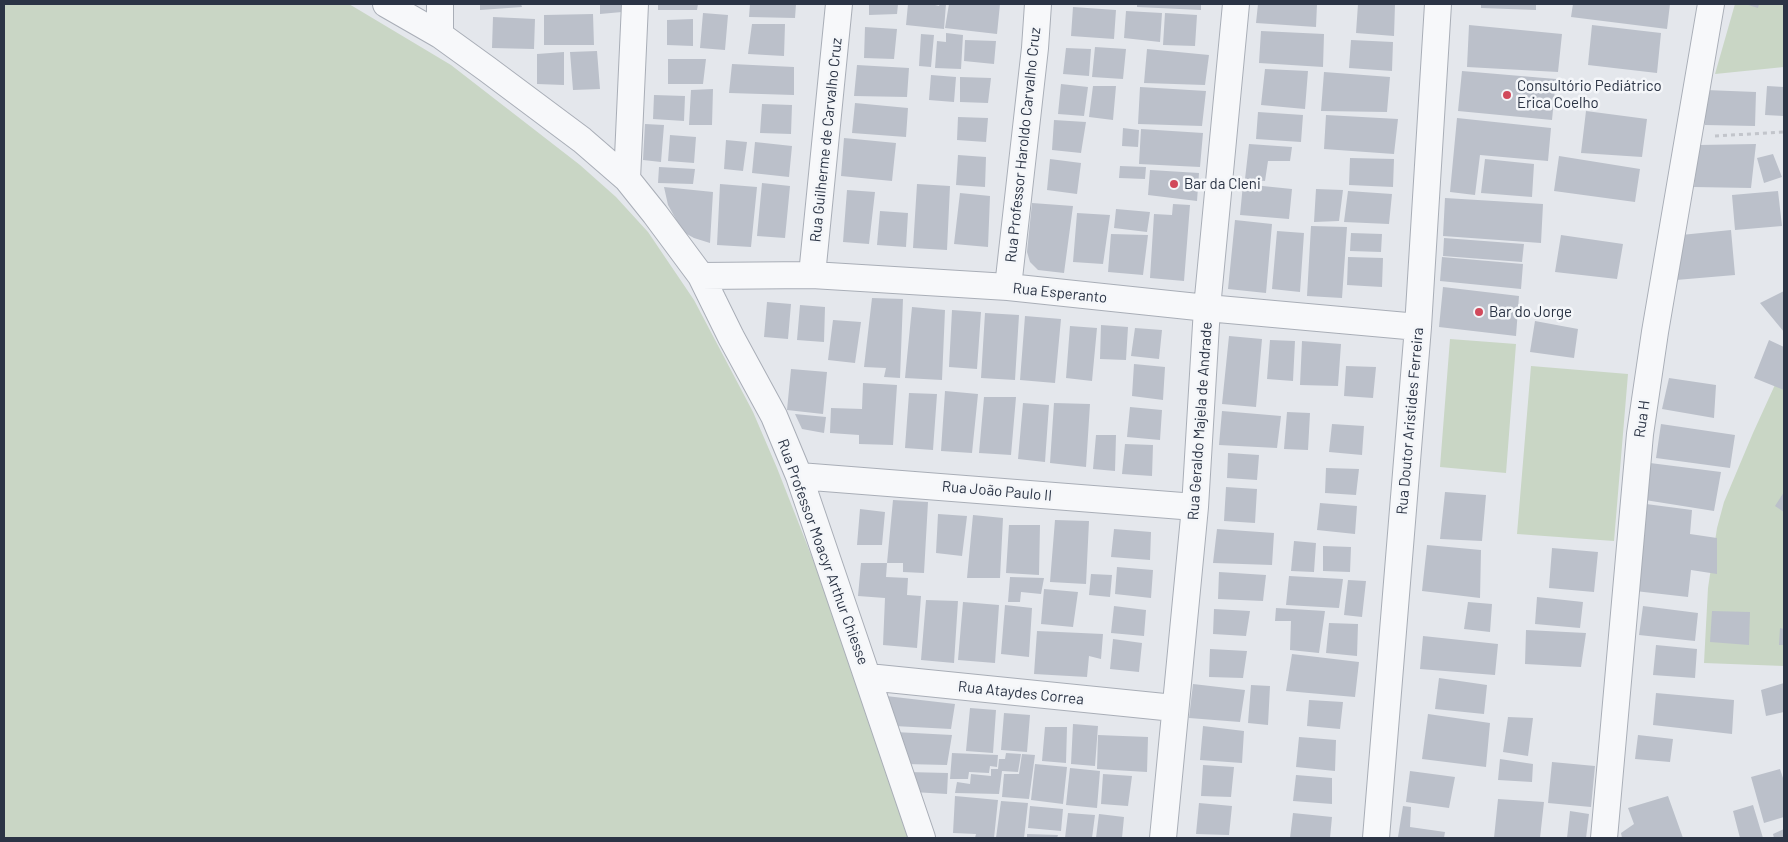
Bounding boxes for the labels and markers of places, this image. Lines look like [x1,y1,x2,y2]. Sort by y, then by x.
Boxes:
place label: Consultório Pediátrico Erica Coelho [1517,77,1662,112]
marker: Consultório Pediátrico Erica Coelho [1501,89,1513,101]
place label: Bar da Cleni [1184,175,1261,193]
marker: Bar da Cleni [1168,178,1180,190]
place label: Bar do Jorge [1489,303,1572,321]
marker: Bar do Jorge [1473,306,1485,318]

